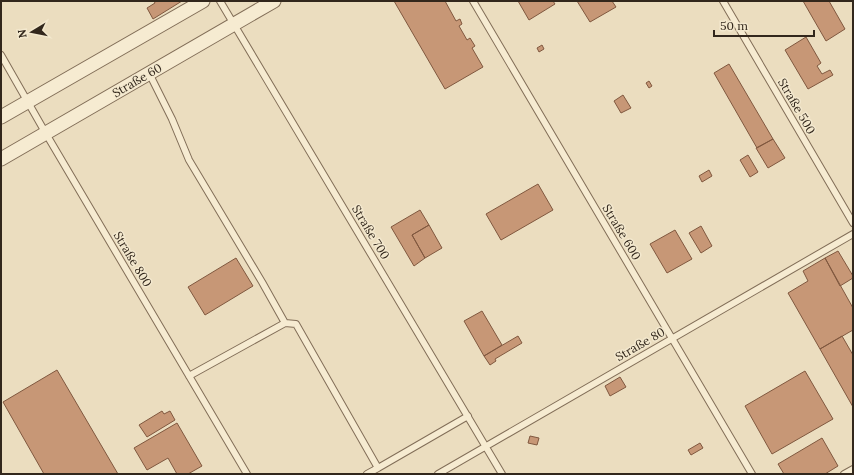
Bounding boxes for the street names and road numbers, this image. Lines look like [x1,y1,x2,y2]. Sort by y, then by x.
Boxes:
street label: Straße 60 [109,60,165,100]
street label: Straße 500 [775,75,819,137]
street label: Straße 600 [600,201,644,263]
street label: Straße 700 [349,202,393,262]
street label: Straße 800 [111,228,155,290]
street label: Straße 80 [613,324,667,364]

